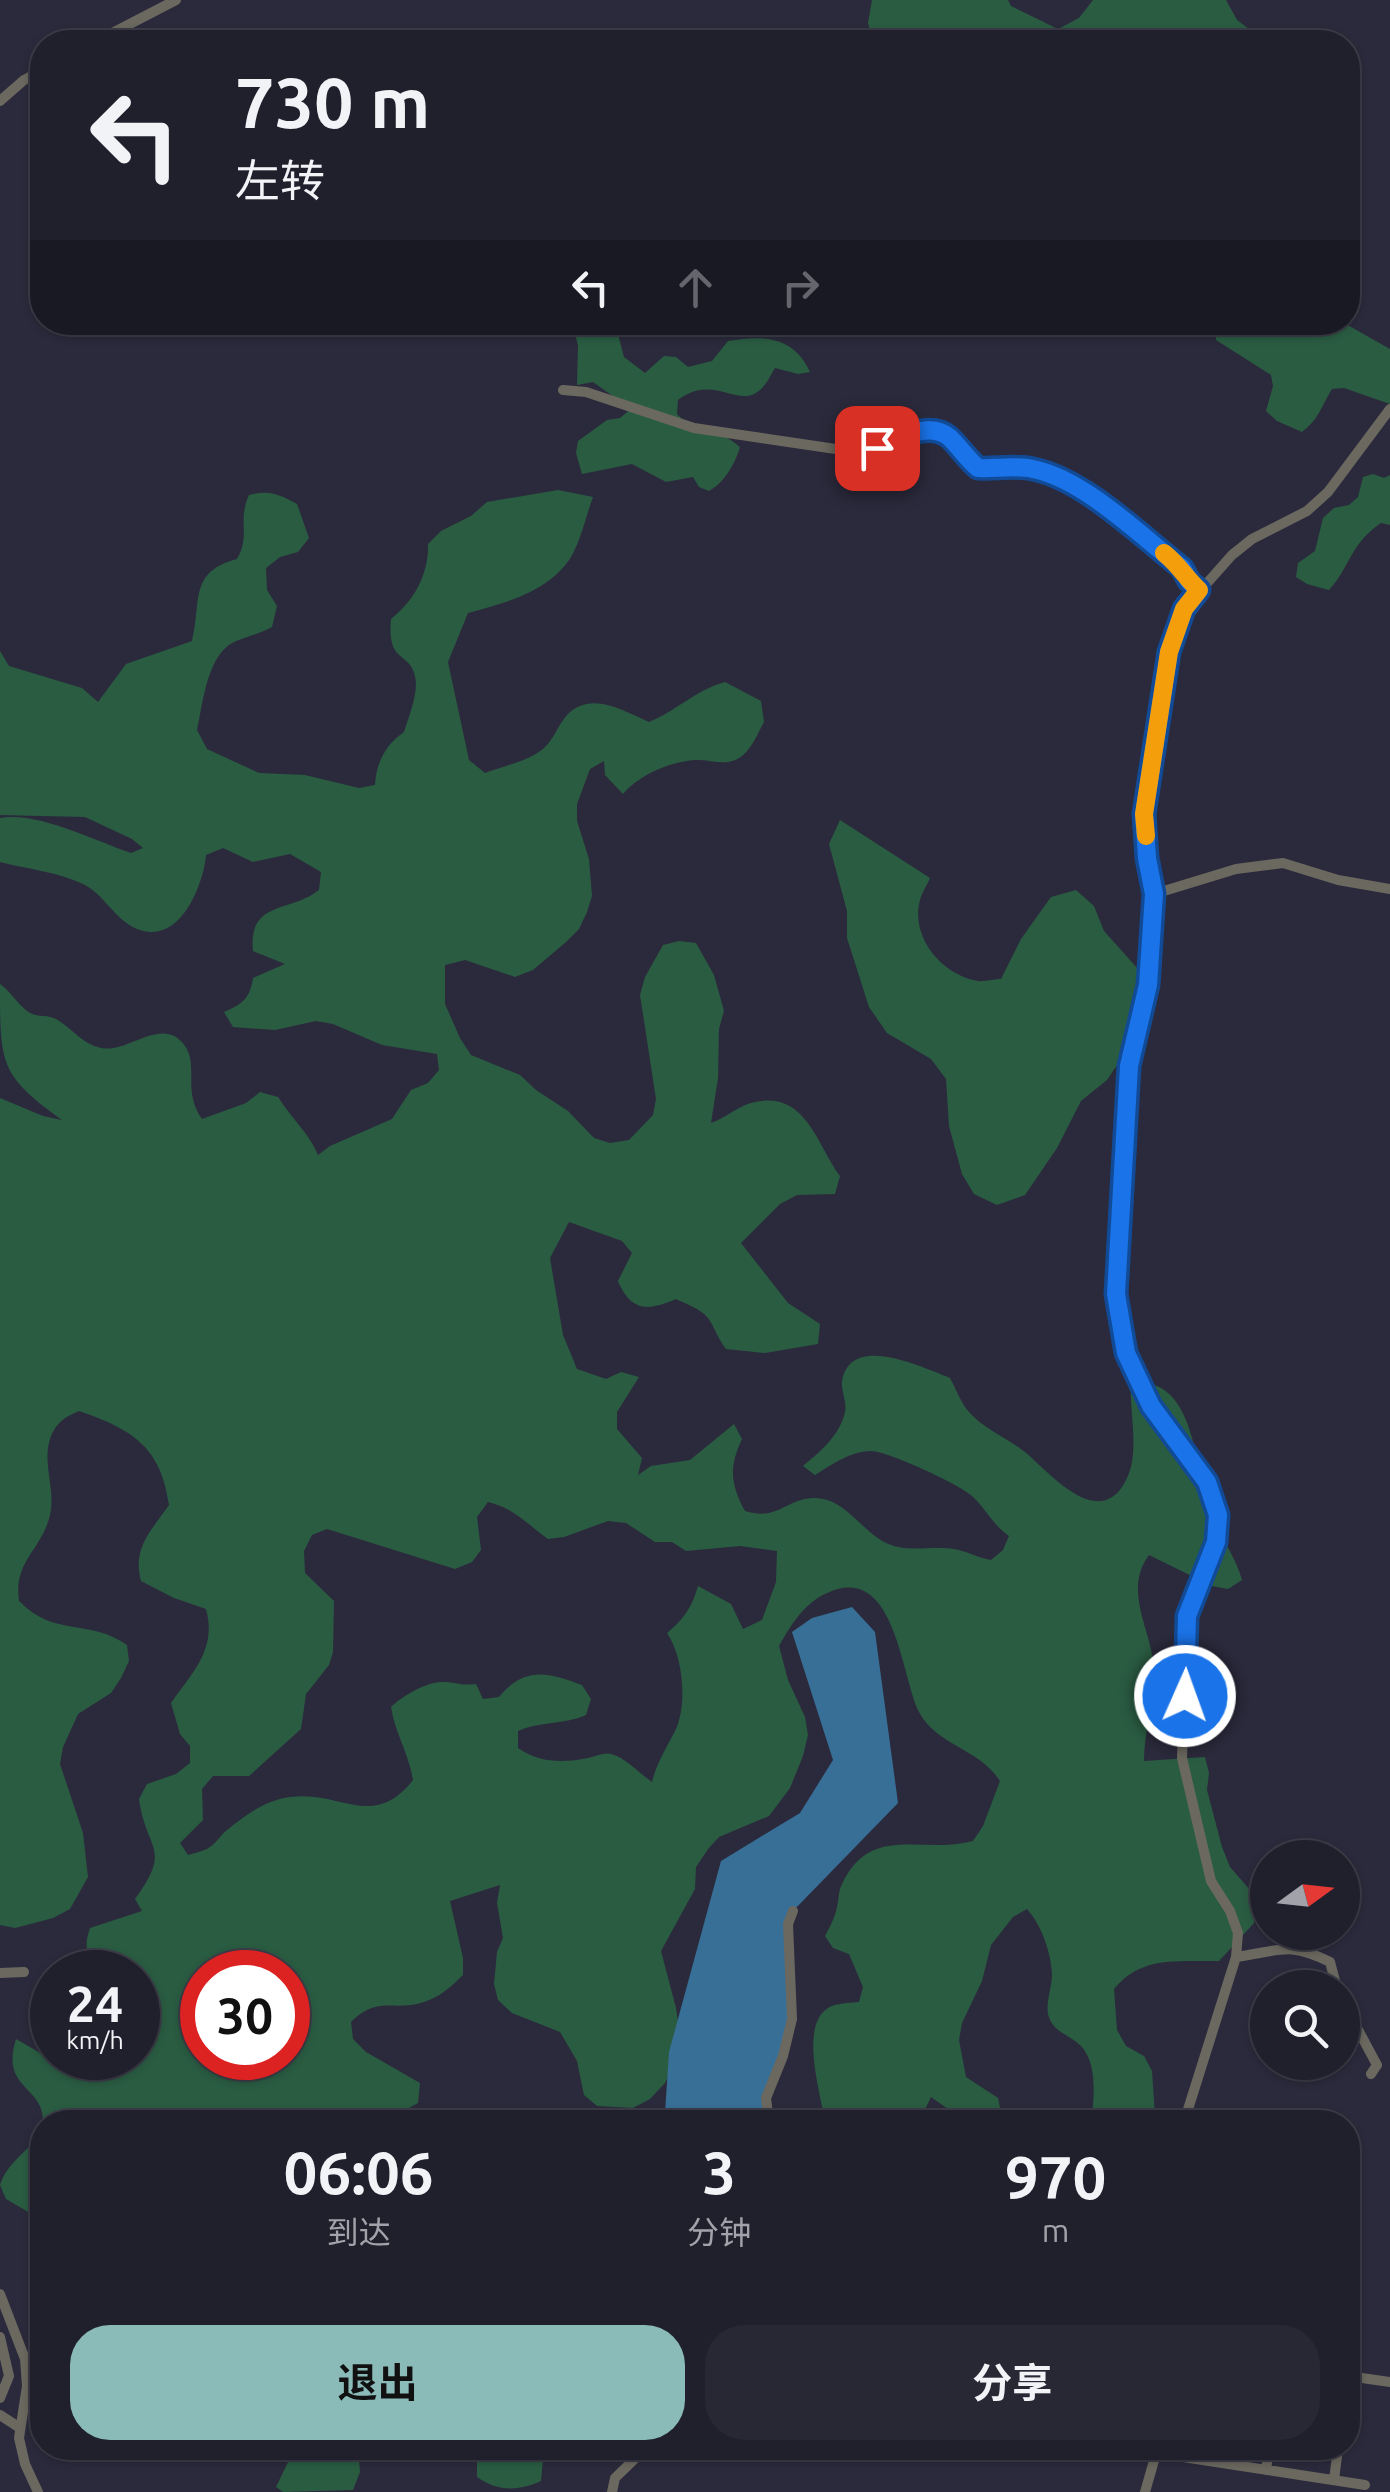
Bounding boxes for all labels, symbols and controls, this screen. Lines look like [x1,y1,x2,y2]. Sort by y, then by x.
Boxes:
text: 730 m [235,63,430,141]
icon: left [70,70,200,200]
text: 左转 [235,155,325,206]
icon: left [563,260,618,315]
icon: ahead [668,260,723,315]
icon: right [773,260,828,315]
pin [835,406,920,491]
icon: arrive [850,421,905,476]
position arrow [1133,1644,1237,1748]
north arrow [1250,1840,1360,1950]
map controls [1250,1840,1360,2080]
speed limit sign: 30 [180,1950,310,2080]
button: search [1250,1970,1360,2080]
text: 24 [67,1975,123,2031]
text: km/h [66,2026,124,2054]
text: 06:06 [284,2138,434,2205]
text: 3 [702,2138,736,2205]
text: 970 [1005,2143,1106,2210]
text: m [1042,2212,1069,2248]
text: 到达 [327,2214,391,2250]
text: 分钟 [687,2214,751,2250]
button: 退出 [70,2325,685,2440]
button: 分享 [705,2325,1320,2440]

